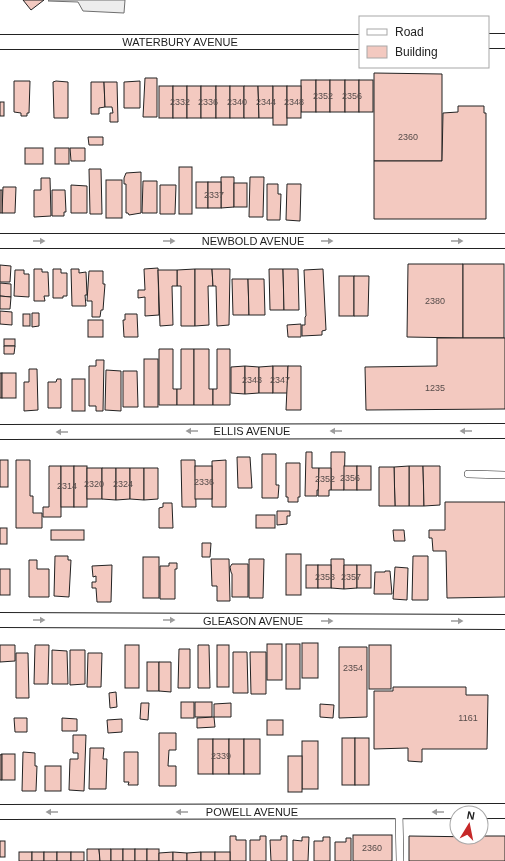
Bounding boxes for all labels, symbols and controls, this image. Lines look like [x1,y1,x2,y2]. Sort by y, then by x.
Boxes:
legend [359,16,489,68]
text: Road [395,25,424,39]
street label: WATERBURY AVENUE [122,36,238,48]
text: Building [395,45,438,59]
house number: 2352 [313,91,333,101]
house number: 2356 [342,91,362,101]
house number: 2332 [170,97,190,107]
house number: 2336 [198,97,218,107]
house number: 2340 [227,97,247,107]
house number: 2344 [256,97,276,107]
house number: 2348 [284,97,304,107]
house number: 2360 [398,132,418,142]
house number: 2337 [204,190,224,200]
street label: NEWBOLD AVENUE [202,235,304,247]
one-way arrow [33,238,46,244]
one-way arrow [163,238,176,244]
one-way arrow [321,238,334,244]
one-way arrow [451,238,464,244]
house number: 2380 [425,296,445,306]
house number: 2343 [242,375,262,385]
house number: 2347 [270,375,290,385]
house number: 1235 [425,383,445,393]
street label: ELLIS AVENUE [214,425,290,437]
one-way arrow [185,428,198,434]
one-way arrow [329,428,342,434]
one-way arrow [459,428,472,434]
one-way arrow [55,429,68,435]
house number: 2356 [340,473,360,483]
house number: 2352 [315,474,335,484]
house number: 2336 [194,477,214,487]
house number: 2320 [84,479,104,489]
house number: 2324 [113,479,133,489]
house number: 2314 [57,481,77,491]
house number: 2353 [315,572,335,582]
house number: 2357 [341,572,361,582]
street label: GLEASON AVENUE [203,615,303,627]
one-way arrow [33,617,46,623]
one-way arrow [163,617,176,623]
one-way arrow [321,618,334,624]
one-way arrow [451,618,464,624]
house number: 2354 [343,663,363,673]
house number: 1161 [458,713,478,723]
house number: 2339 [211,751,231,761]
north arrow [449,805,489,845]
street label: POWELL AVENUE [206,806,298,818]
one-way arrow [45,809,58,815]
one-way arrow [175,809,188,815]
one-way arrow [431,809,444,815]
text: N [466,809,476,822]
house number: 2360 [362,843,382,853]

